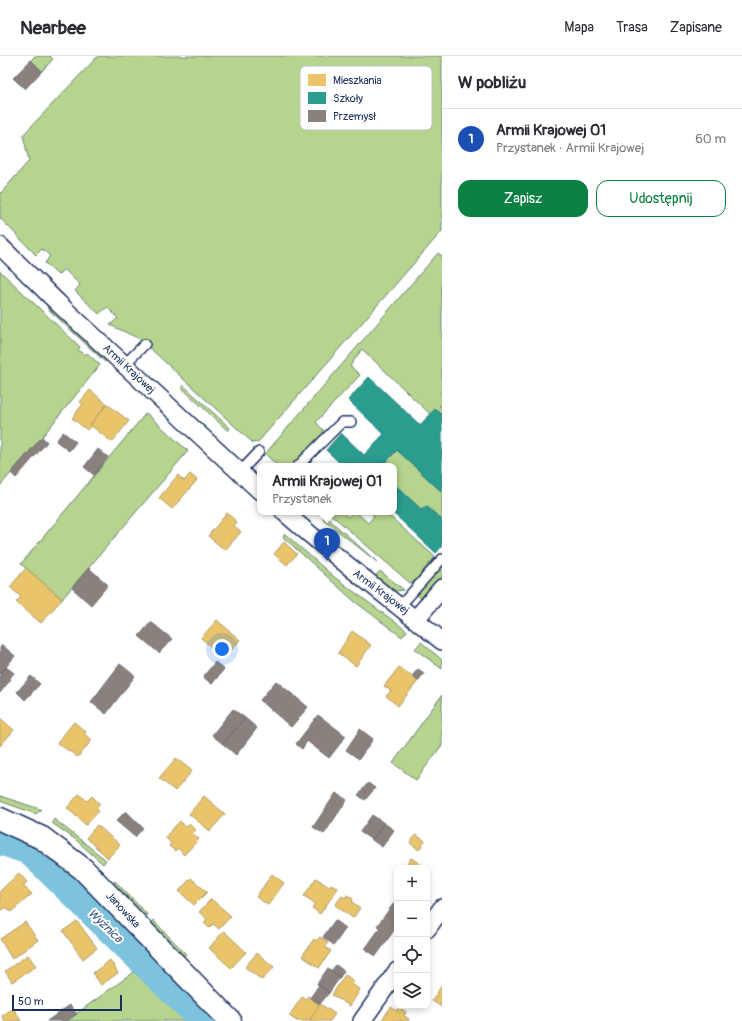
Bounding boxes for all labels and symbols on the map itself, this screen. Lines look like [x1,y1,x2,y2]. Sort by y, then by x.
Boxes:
legend [300,66,432,130]
text: Mieszkania [333,74,382,87]
text: Szkoły [333,92,363,105]
text: Przemysł [333,110,376,123]
street label: Armii Krajowej [100,342,158,396]
pin: 1 [314,528,340,561]
street label: Armii Krajowej [351,567,411,617]
your location [212,639,232,659]
street label: Janowska [103,889,143,931]
water label: Wyżnica [85,906,126,947]
scale bar [12,993,122,1012]

